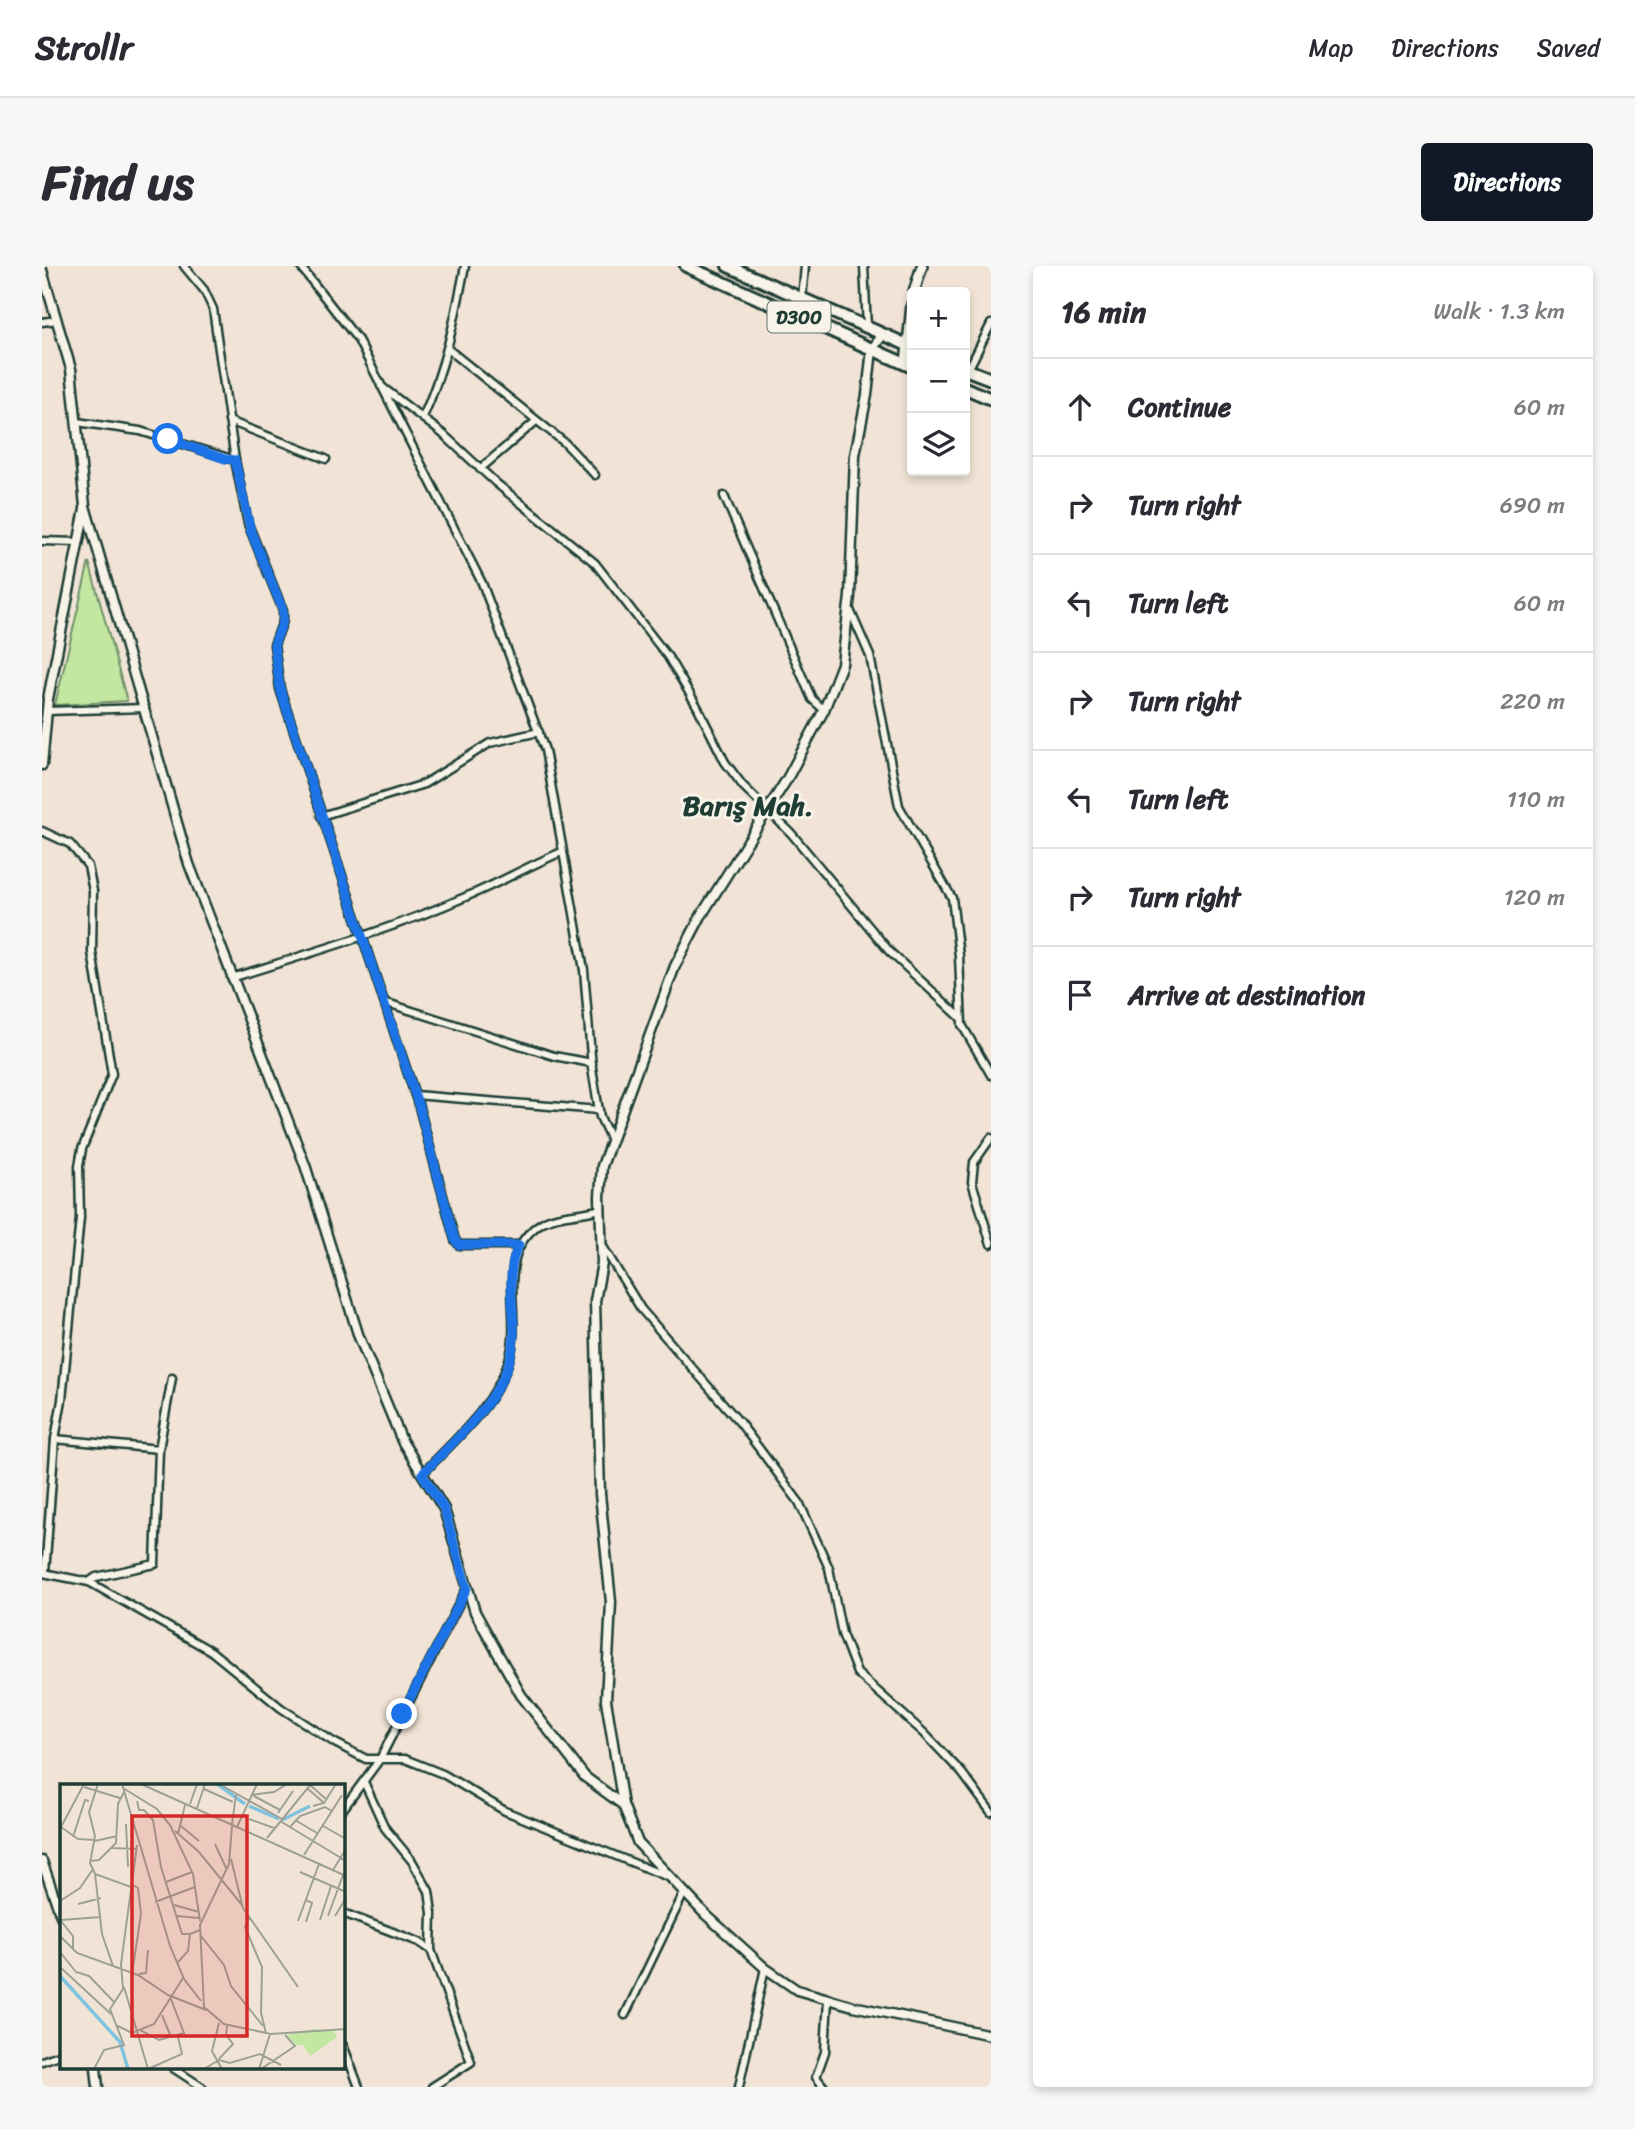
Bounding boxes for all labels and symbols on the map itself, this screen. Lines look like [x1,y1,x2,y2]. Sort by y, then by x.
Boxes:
road number: D300 [768,302,830,332]
route start [152,423,183,454]
district label: Barış Mah. [682,781,814,830]
route end [386,1698,417,1729]
inset map [60,1784,345,2070]

